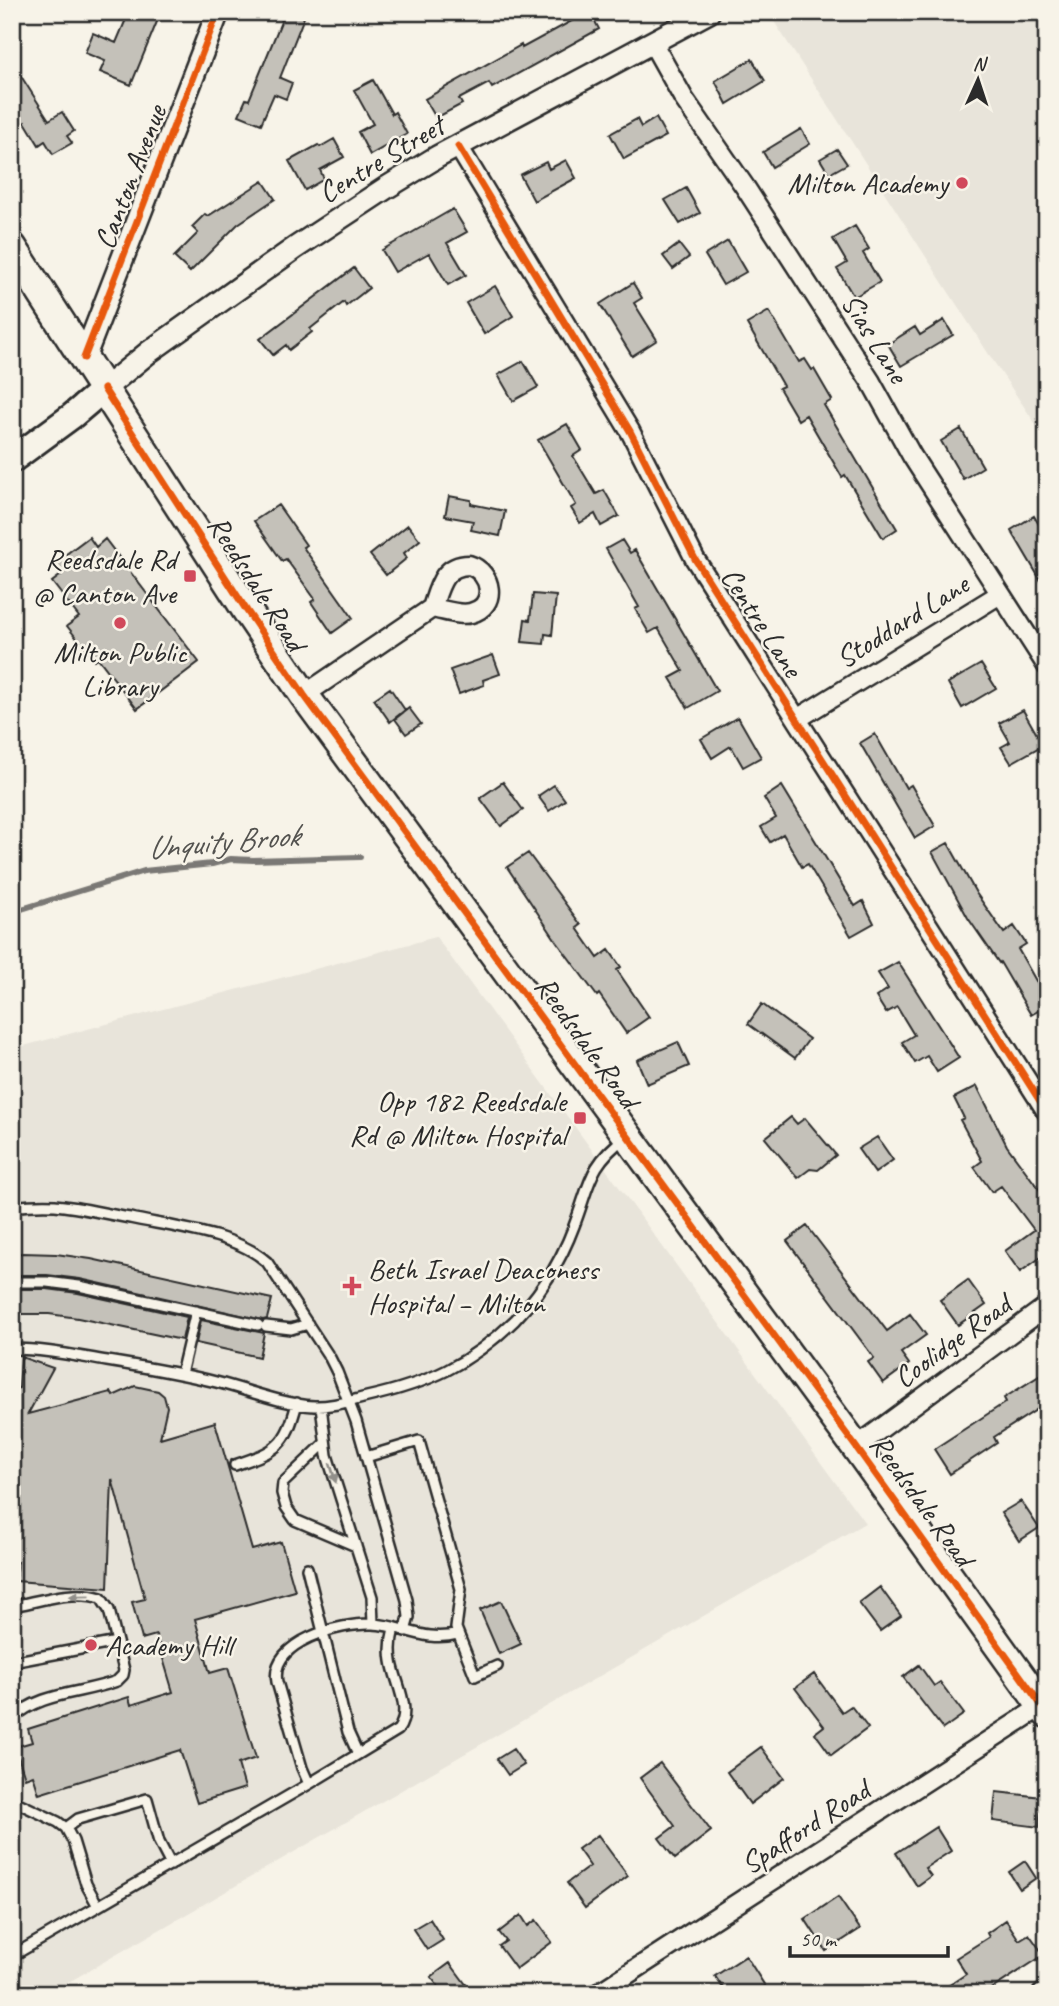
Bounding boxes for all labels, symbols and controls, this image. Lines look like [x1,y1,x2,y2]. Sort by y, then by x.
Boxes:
north arrow [944,46,1014,116]
text: N [972,52,989,76]
street label: Canton Avenue [85,98,176,254]
street label: Centre Street [311,104,454,211]
place label: Milton Academy [788,164,951,202]
marker: Milton Academy [954,175,970,191]
street label: Sias Lane [833,286,918,392]
street label: Reedsdale Road [199,508,317,661]
place label: Reedsdale Rd @ Canton Ave [33,540,180,612]
street label: Centre Lane [712,560,813,686]
street label: Stoddard Lane [829,564,977,677]
marker: Reedsdale Rd @ Canton Ave [182,568,198,584]
marker: Milton Public Library [112,615,128,631]
place label: Milton Public Library [53,633,187,705]
water label: Unquity Brook [146,814,307,869]
street label: Reedsdale Road [526,969,650,1119]
place label: Opp 182 Reedsdale Rd @ Milton Hospital [349,1082,571,1154]
marker: Opp 182 Reedsdale Rd @ Milton Hospital [572,1110,588,1126]
place label: Beth Israel Deaconess Hospital – Milton [368,1250,601,1322]
marker: Beth Israel Deaconess Hospital – Milton [342,1276,362,1296]
street label: Coolidge Road [886,1283,1022,1396]
street label: Reedsdale Road [861,1427,985,1577]
one-way arrow [328,1462,338,1483]
one-way arrow [69,1590,91,1602]
place label: Academy Hill [105,1626,237,1664]
marker: Academy Hill [83,1637,99,1653]
street label: Spafford Road [734,1769,880,1883]
scale bar [790,1915,947,1959]
text: 50 m [800,1926,838,1952]

